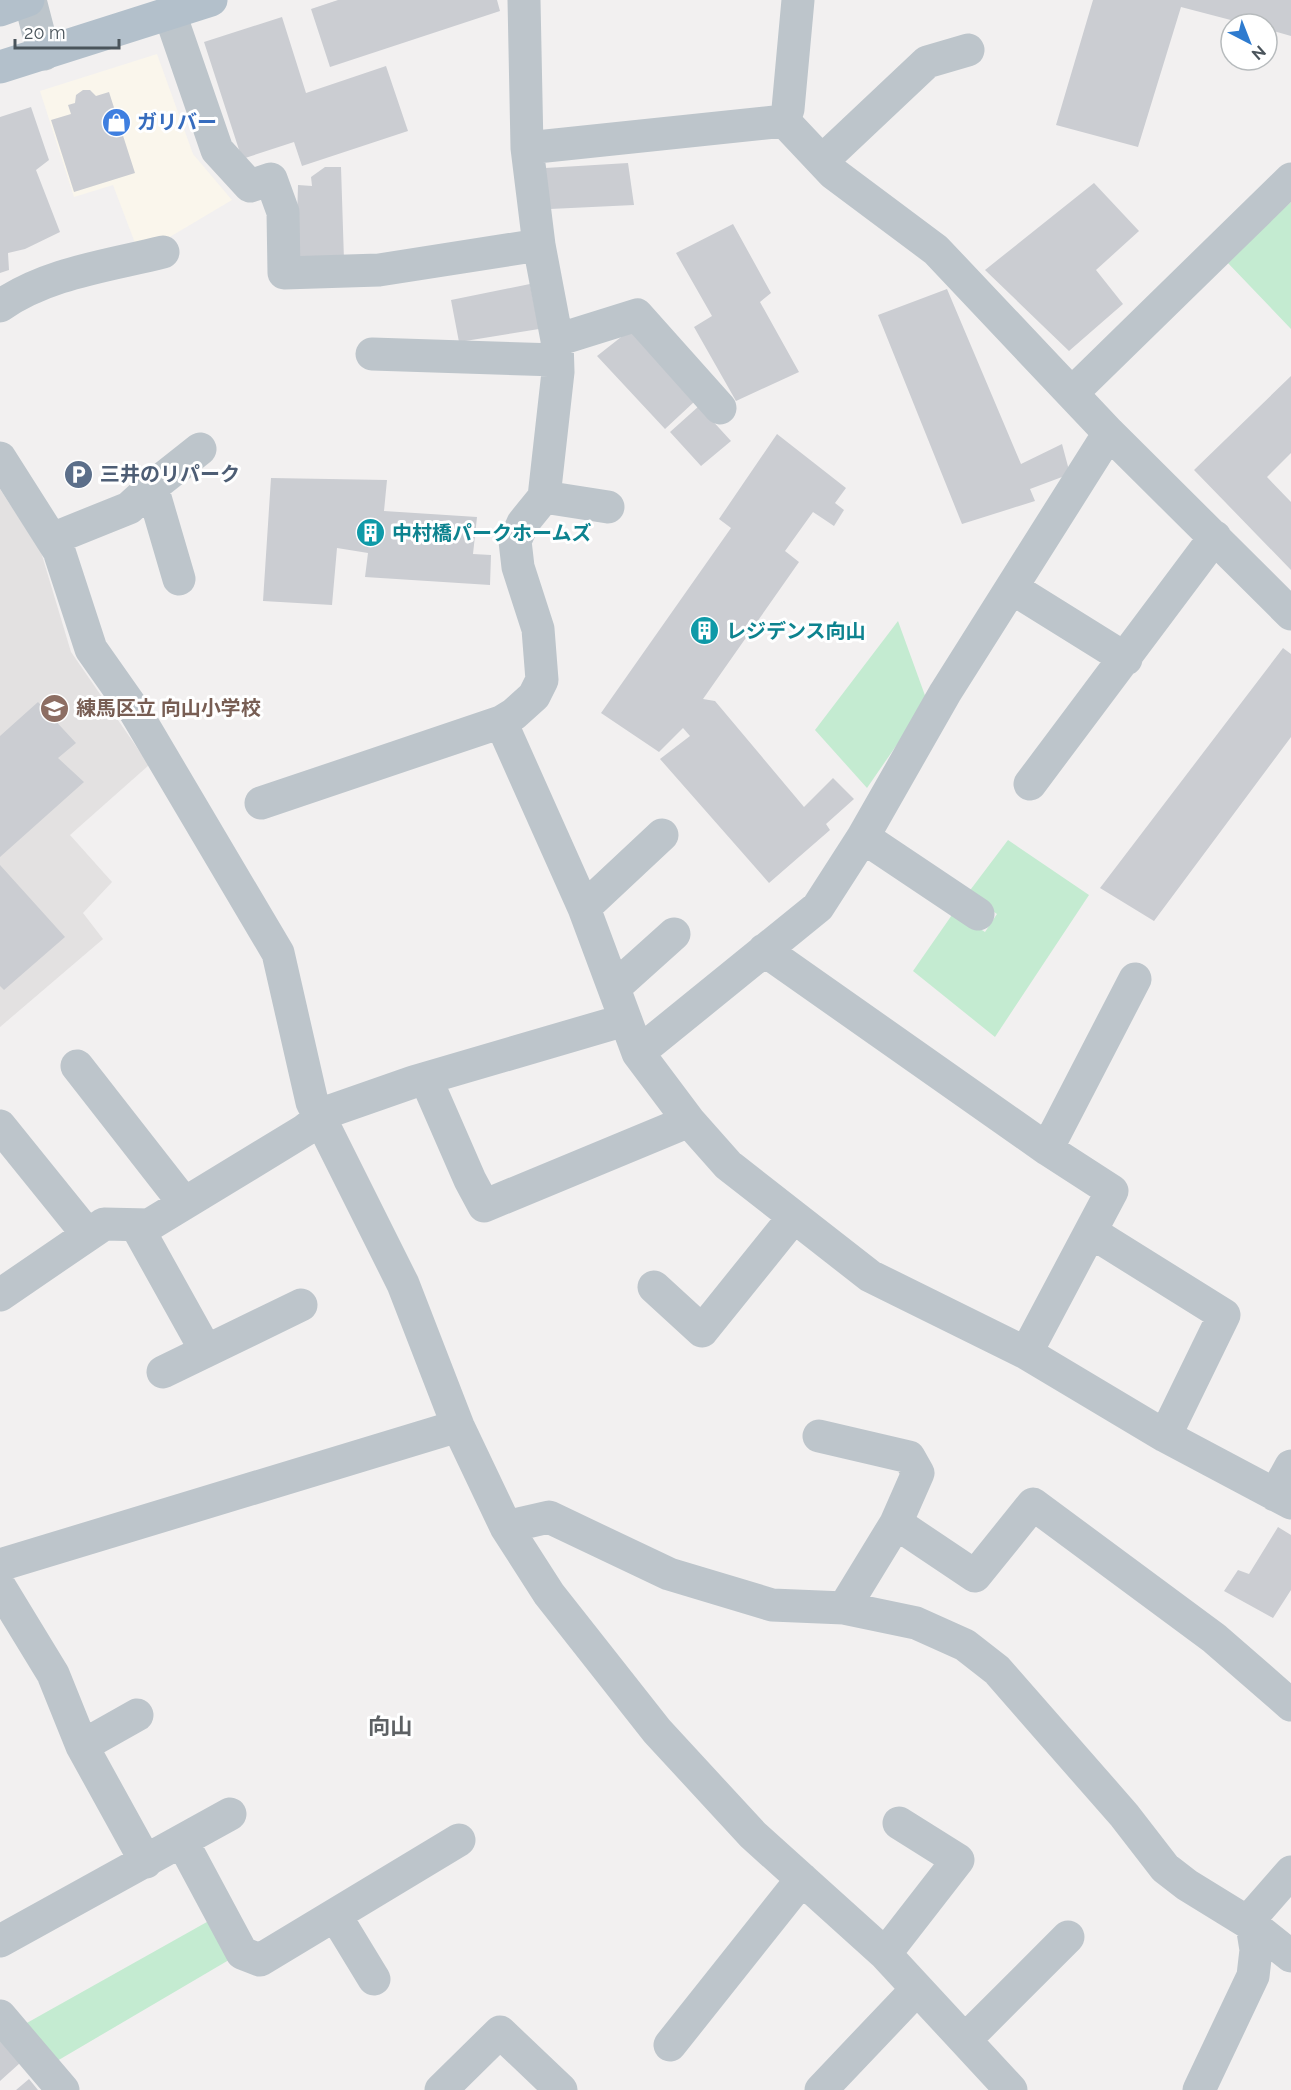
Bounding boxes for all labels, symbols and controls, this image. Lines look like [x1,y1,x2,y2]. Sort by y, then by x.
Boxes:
scale bar [15,12,118,50]
north arrow [1219,12,1279,72]
text: 20 m [24,22,66,43]
text: N [1248,42,1270,64]
shop icon: ガリバー [100,106,132,138]
place label: ガリバー [137,110,217,134]
parking icon: 三井のリパーク [63,458,95,490]
place label: 三井のリパーク [100,462,240,486]
building icon: 中村橋パークホームズ [355,517,387,549]
place label: 中村橋パークホームズ [392,521,591,545]
building icon: レジデンス向山 [689,615,721,647]
place label: レジデンス向山 [726,619,866,643]
school or university icon: 練馬区立 向山小学校 [39,692,71,724]
place label: 練馬区立 向山小学校 [76,696,261,720]
district label: 向山 [368,1713,412,1739]

